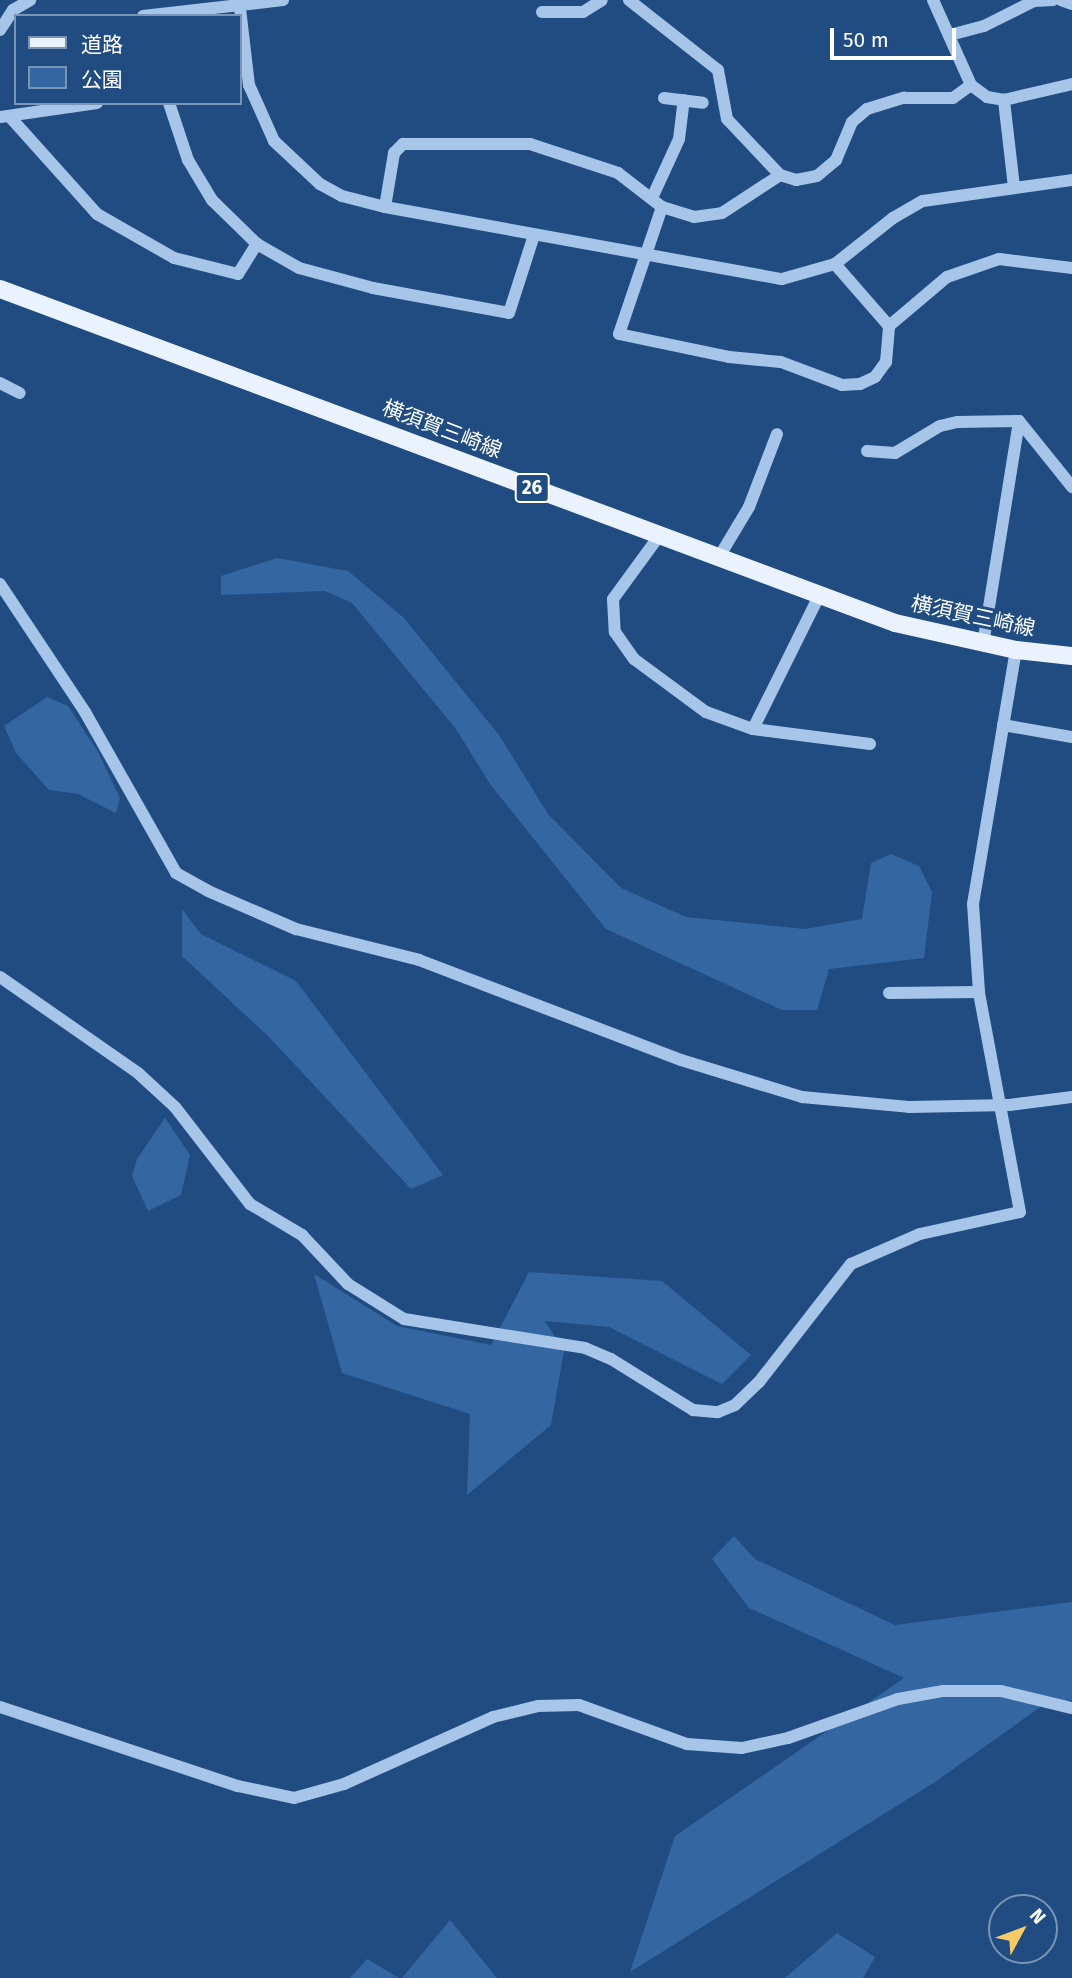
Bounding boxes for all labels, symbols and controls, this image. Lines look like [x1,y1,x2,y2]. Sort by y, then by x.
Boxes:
legend [14,14,242,105]
scale bar [834,14,960,58]
text: 50 m [843,27,889,53]
text: 道路 [81,32,123,58]
text: 公園 [81,67,123,93]
street label: 横須賀三崎線 [379,395,505,463]
road number: 26 [514,472,550,503]
street label: 横須賀三崎線 [909,591,1037,641]
north arrow [988,1894,1058,1964]
text: N [1025,1904,1051,1929]

